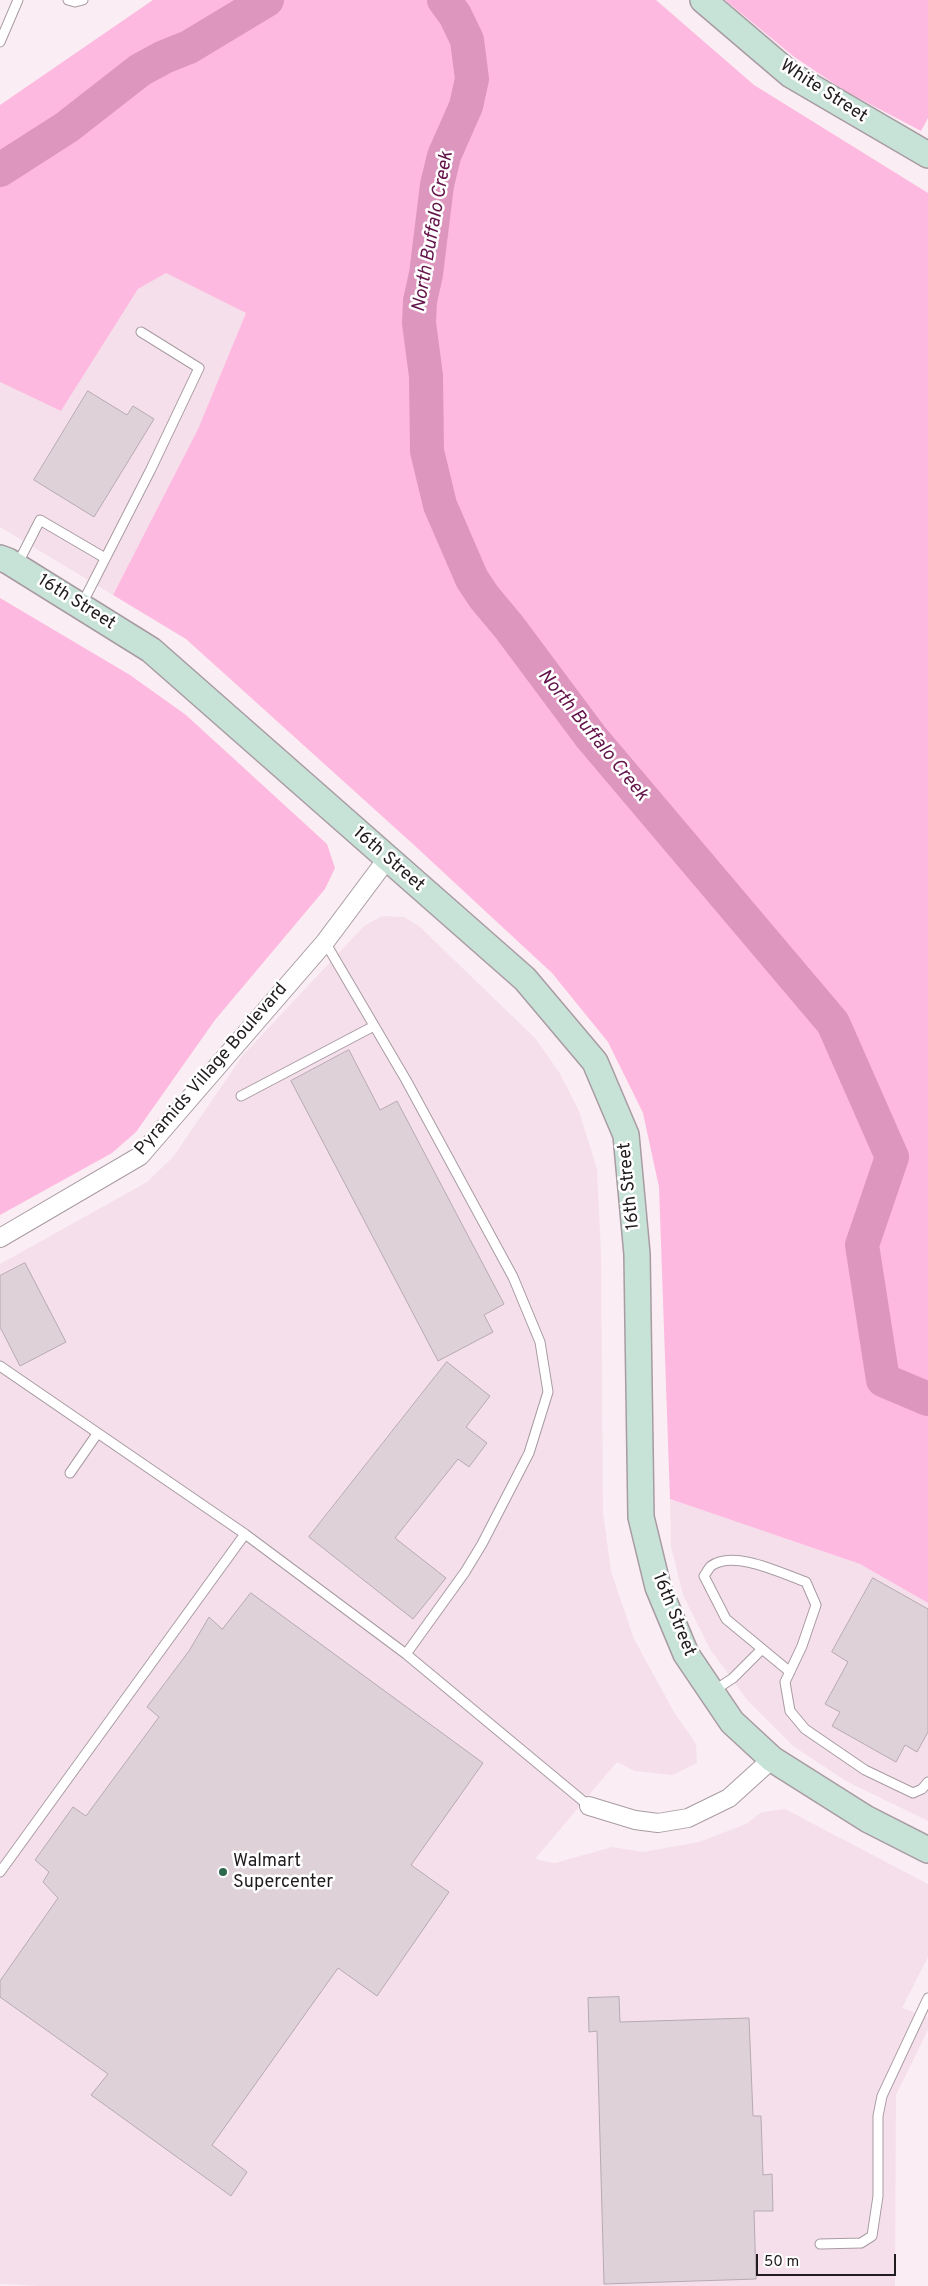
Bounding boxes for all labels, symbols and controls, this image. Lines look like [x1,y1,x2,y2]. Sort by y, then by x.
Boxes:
street label: White Street [775,56,871,128]
water label: North Buffalo Creek [409,150,459,314]
street label: 16th Street [33,571,119,635]
water label: North Buffalo Creek [532,666,652,806]
street label: 16th Street [348,823,428,897]
street label: Pyramids Village Boulevard [131,979,293,1161]
street label: 16th Street [615,1141,645,1231]
street label: 16th Street [647,1570,699,1660]
place label: Walmart Supercenter [233,1851,333,1894]
marker: Walmart Supercenter [217,1866,229,1878]
scale bar [758,2244,898,2276]
text: 50 m [764,2253,799,2272]

